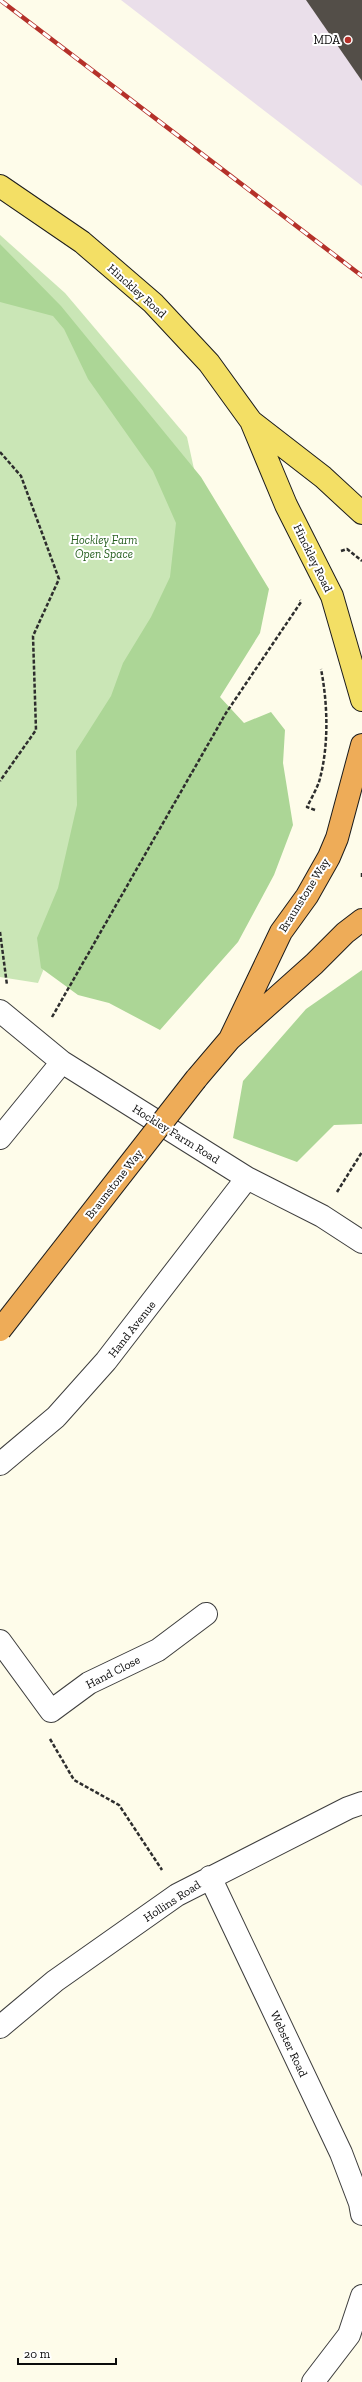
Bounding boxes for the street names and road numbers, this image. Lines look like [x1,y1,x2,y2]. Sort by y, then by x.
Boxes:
street label: Hinckley Road [105,261,170,321]
street label: Hinckley Road [290,522,336,595]
street label: Braunstone Way [276,855,333,935]
street label: Hockley Farm Road [130,1102,223,1167]
street label: Braunstone Way [82,1146,146,1222]
street label: Hand Avenue [105,1297,159,1360]
street label: Hand Close [84,1652,143,1692]
street label: Hollins Road [141,1877,204,1925]
street label: Webster Road [268,2009,311,2080]

